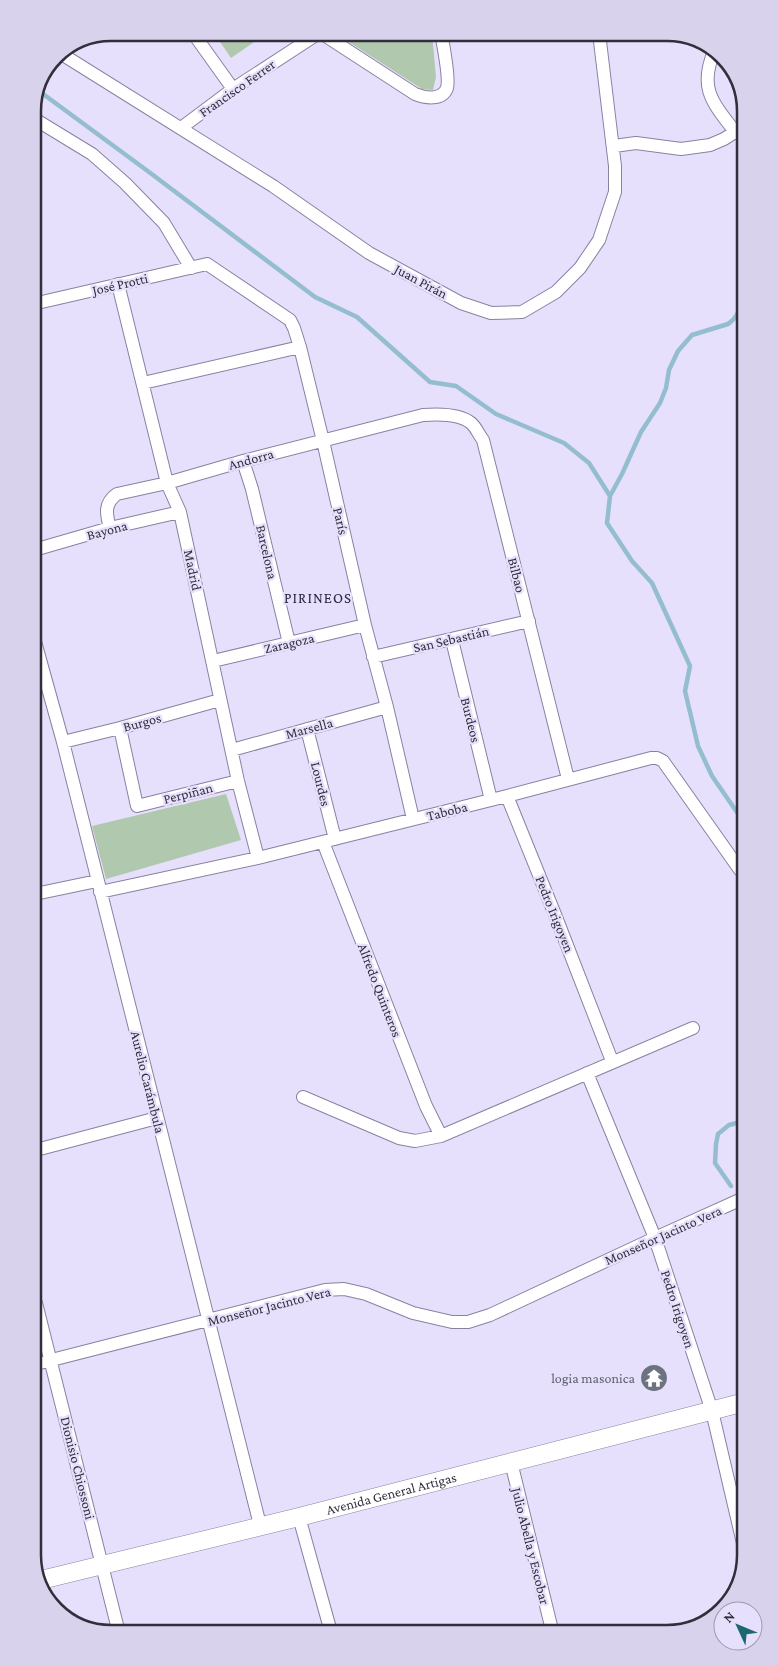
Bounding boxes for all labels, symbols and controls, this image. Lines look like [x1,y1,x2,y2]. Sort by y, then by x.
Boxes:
street label: Francisco Ferrer [196,56,278,120]
street label: Juan Pirán [390,259,451,302]
street label: José Protti [89,270,150,299]
street label: Andorra [227,445,276,473]
street label: París [330,506,352,536]
street label: Bayona [85,517,130,543]
street label: Barcelona [253,523,281,581]
street label: Madrid [181,548,205,593]
street label: Bilbao [505,556,529,594]
district label: PIRINEOS [284,590,352,606]
street label: San Sebastián [412,622,491,655]
street label: Zaragoza [262,629,316,657]
street label: Burdeos [458,696,484,744]
street label: Burgos [121,709,163,735]
street label: Marsella [284,714,335,742]
street label: Lourdes [308,760,334,808]
street label: Perpiñan [162,779,215,807]
street label: Taboba [425,798,470,824]
street label: Pedro Irigoyen [532,873,578,955]
street label: Alfredo Quinteros [355,941,405,1039]
street label: Aurelio Carámbula [128,1029,169,1135]
street label: Monseñor Jacinto Vera [602,1202,724,1268]
street label: Pedro Irigoyen [658,1268,698,1350]
street label: Monseñor Jacinto Vera [206,1283,333,1329]
temple icon: logia masonica [639,1363,669,1393]
place label: logia masonica [551,1370,636,1386]
street label: Dionisio Chiossoni [57,1415,99,1521]
street label: Avenida General Artigas [324,1469,458,1518]
street label: Julio Abella y Escobar [508,1484,553,1606]
north arrow [713,1601,763,1651]
text: N [720,1608,738,1626]

